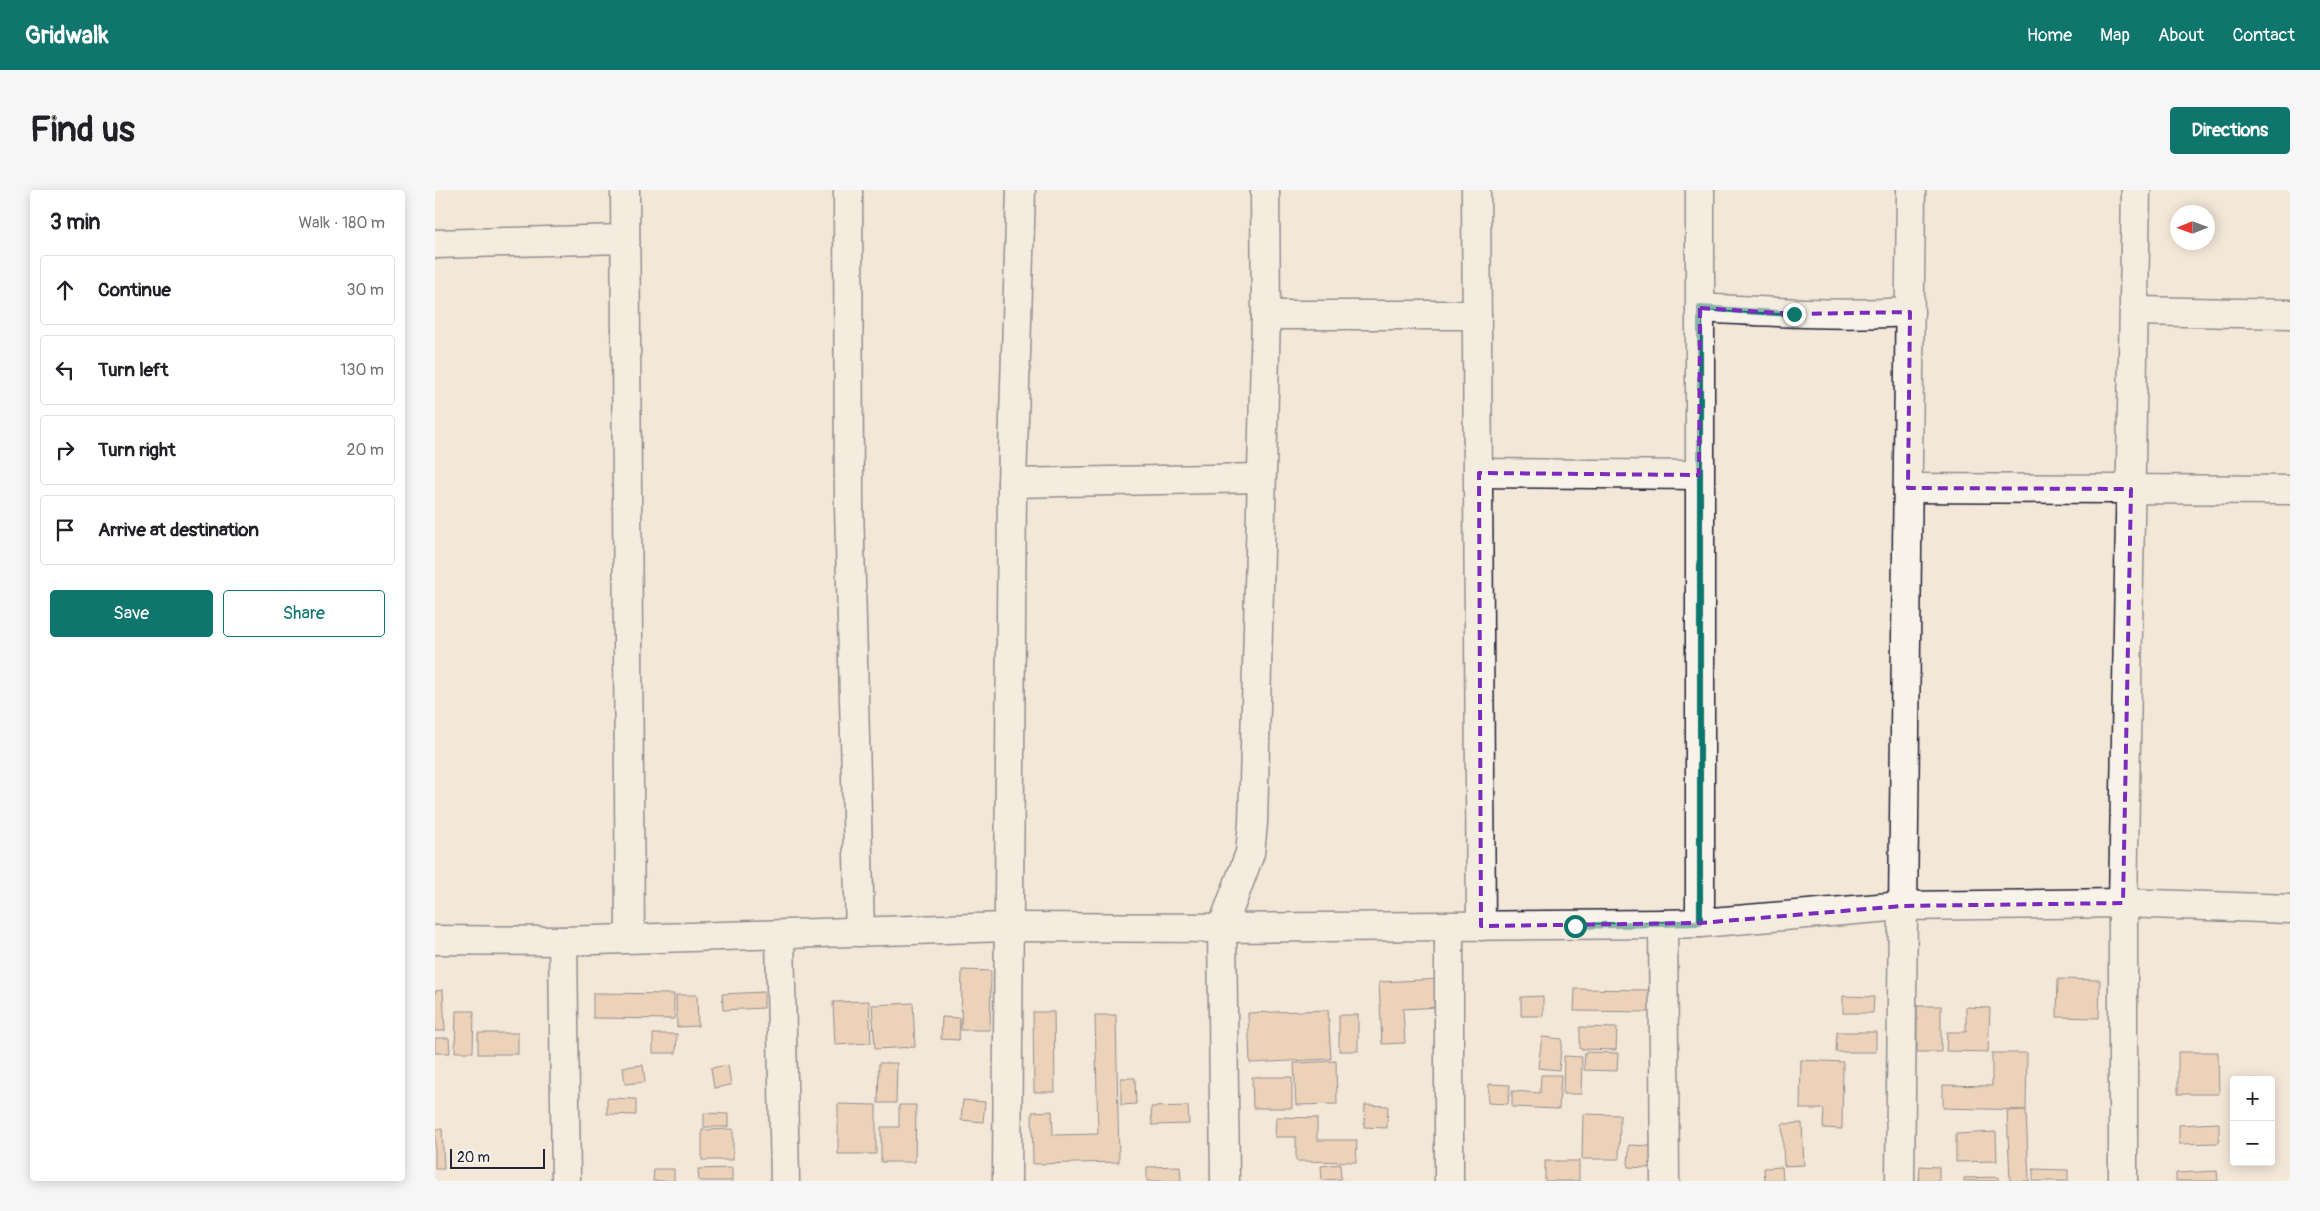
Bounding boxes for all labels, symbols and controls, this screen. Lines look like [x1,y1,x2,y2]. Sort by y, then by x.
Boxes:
text: Gridwalk [25,21,109,50]
text: Home [2027,24,2072,47]
text: Map [2100,24,2130,47]
text: About [2158,24,2204,47]
text: Contact [2232,24,2295,47]
button: Directions [2170,107,2290,154]
text: Find us [30,108,135,152]
north arrow [2170,205,2215,250]
text: 3 min [50,209,100,236]
text: Walk · 180 m [298,213,385,233]
icon: ahead [51,276,79,304]
text: Continue [98,278,171,302]
text: 30 m [346,280,384,300]
route end [1783,303,1806,326]
icon: left [51,356,79,384]
text: Turn left [98,358,168,382]
text: 130 m [340,360,384,380]
icon: right [51,436,79,464]
text: Turn right [98,438,176,462]
text: 20 m [346,440,384,460]
icon: arrive [51,516,79,544]
text: Arrive at destination [98,518,259,542]
button: Save [50,590,213,637]
button: Share [223,590,385,637]
route start [1564,915,1587,938]
map controls [2230,1076,2275,1166]
button: + [2230,1076,2275,1121]
button: − [2230,1121,2275,1166]
scale bar [450,1146,545,1169]
text: 20 m [457,1149,490,1166]

